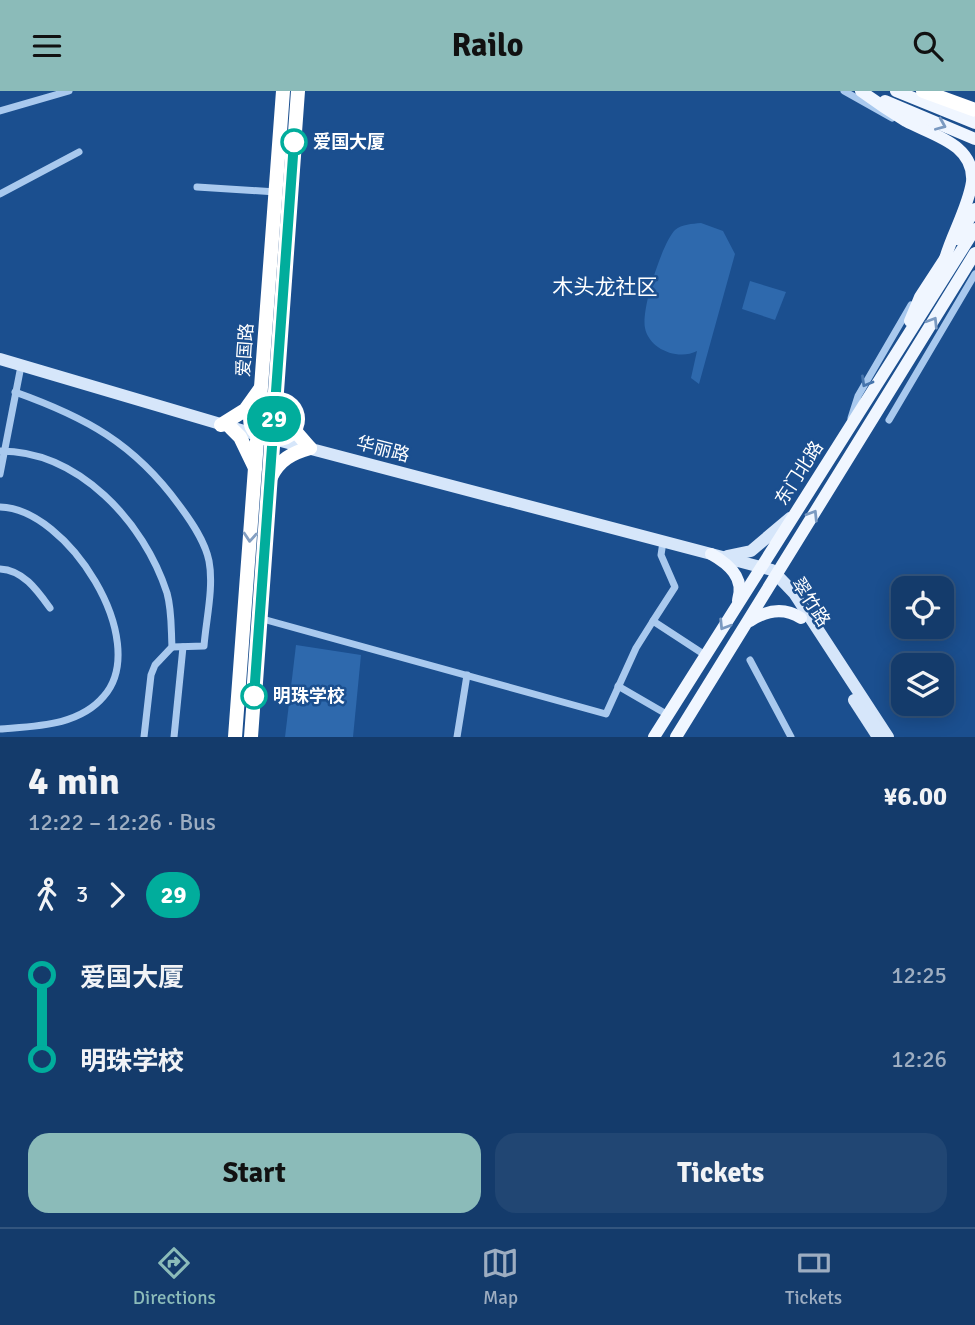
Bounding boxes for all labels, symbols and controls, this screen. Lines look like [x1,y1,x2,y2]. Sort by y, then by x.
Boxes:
text: Railo [452,26,523,65]
icon: menu [28,27,66,65]
icon: search [909,27,947,65]
one-way arrow [934,117,947,131]
marker: 爱国大厦 [281,129,307,155]
place label: 爱国大厦 [313,131,385,153]
district label: 木头龙社区 [553,274,658,300]
one-way arrow [924,316,937,329]
street label: 爱国路 [232,322,258,378]
one-way arrow [861,374,874,387]
line badge: 29 [243,396,306,442]
text: 29 [261,404,287,434]
street label: 华丽路 [354,431,412,467]
street label: 东门北路 [770,437,828,509]
one-way arrow [805,510,818,523]
one-way arrow [243,532,258,543]
street label: 翠竹路 [787,573,835,631]
map controls [891,576,954,716]
button: locate [891,576,954,639]
one-way arrow [719,618,732,631]
button: layers [891,653,954,716]
marker: 明珠学校 [241,683,267,709]
place label: 明珠学校 [273,685,345,707]
text: 4 min [28,758,120,805]
text: ¥6.00 [883,781,947,813]
text: 12:22 – 12:26 · Bus [28,808,216,837]
icon: walk [28,876,66,914]
icon: forward [98,876,136,914]
text: 3 [76,880,88,909]
text: 29 [160,880,186,910]
text: 12:25 [891,961,947,990]
text: 爱国大厦 [80,962,184,994]
text: 12:26 [891,1045,947,1074]
text: 明珠学校 [80,1046,184,1078]
button: Start [28,1133,481,1213]
button: Tickets [495,1133,947,1213]
tab: Directions [133,1244,216,1310]
tab: Map [481,1244,519,1310]
tab: Tickets [785,1244,842,1310]

